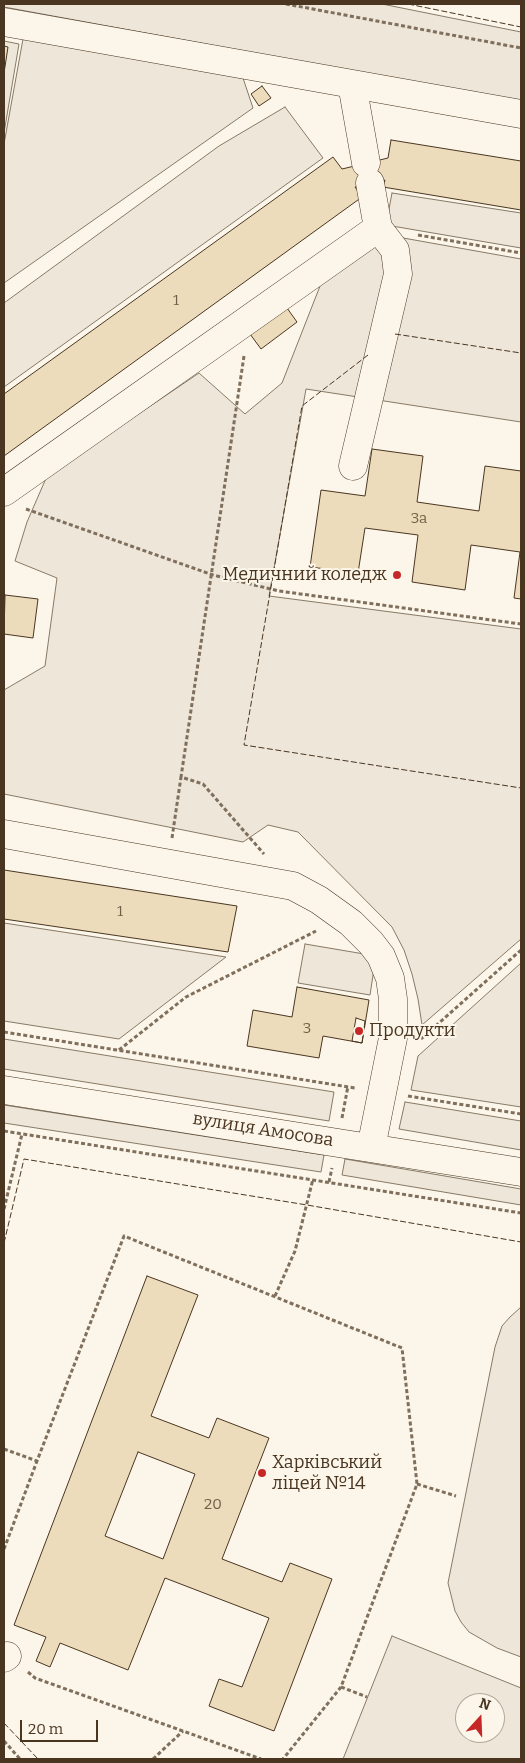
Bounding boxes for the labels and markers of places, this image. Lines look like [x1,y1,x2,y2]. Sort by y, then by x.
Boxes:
place label: Медичний коледж [223,564,387,586]
marker: Медичний коледж [391,569,403,581]
place label: Продукти [369,1020,455,1042]
marker: Продукти [353,1025,365,1037]
place label: Харківський ліцей №14 [272,1452,382,1495]
marker: Харківський ліцей №14 [256,1467,268,1479]

